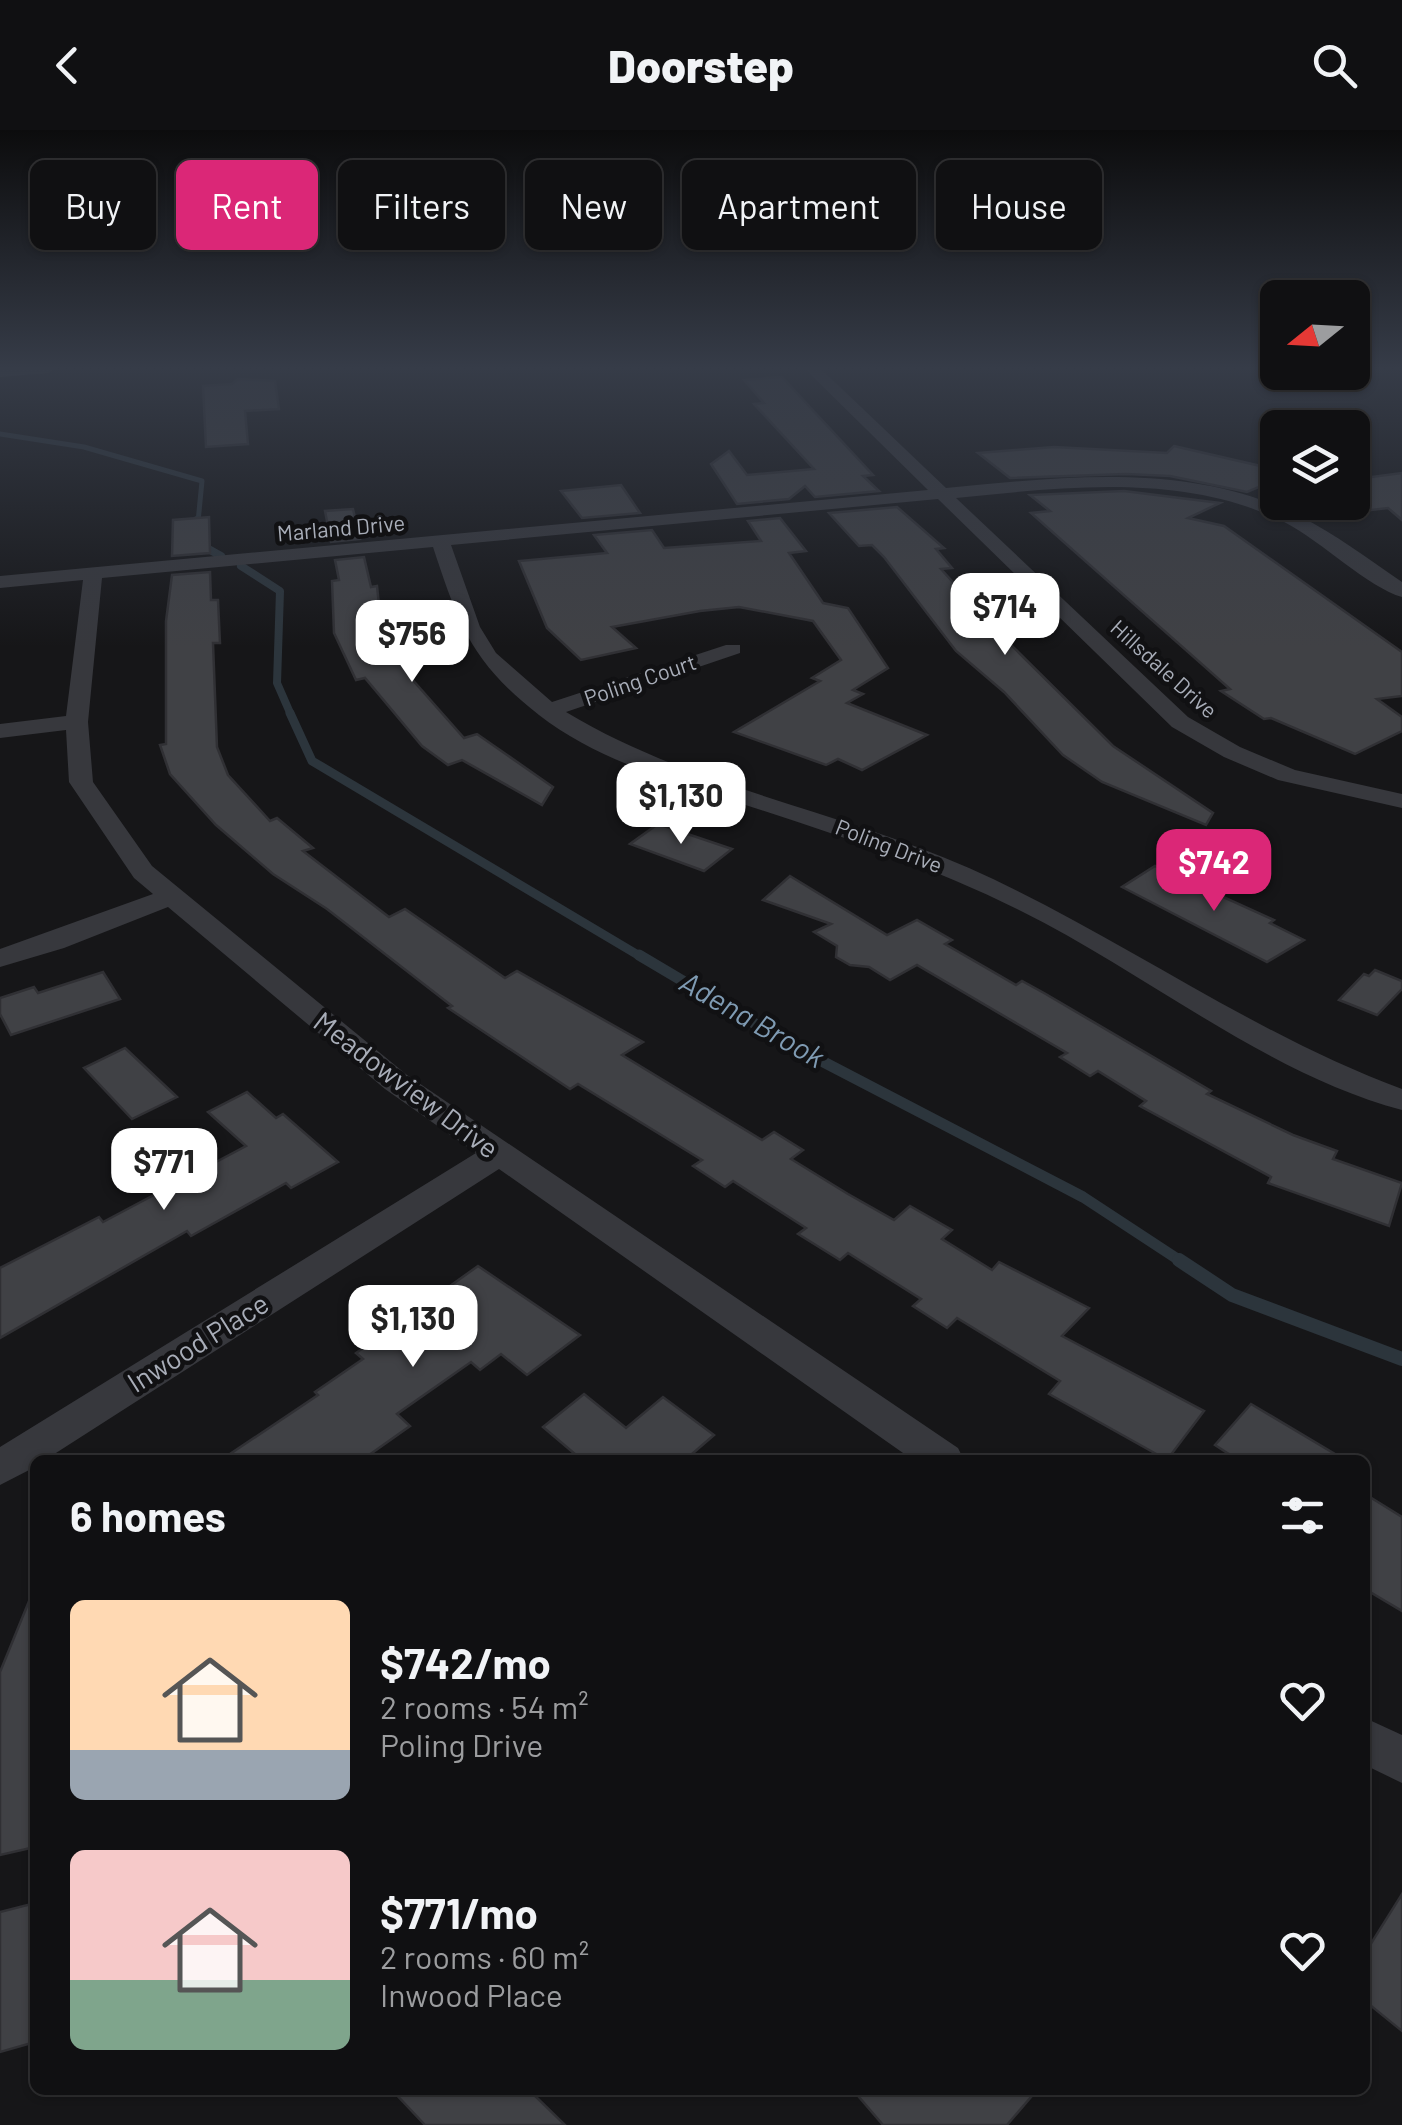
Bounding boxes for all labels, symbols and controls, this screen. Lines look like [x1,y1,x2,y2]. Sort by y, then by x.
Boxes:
icon: back [40,38,95,93]
text: Doorstep [608,38,794,92]
icon: search [1307,38,1362,93]
chip: Buy [30,160,156,250]
chip: Rent [176,160,318,250]
chip: Filters [338,160,505,250]
chip: New [525,160,662,250]
chip: Apartment [682,160,916,250]
chip: House [936,160,1102,250]
north arrow [1260,280,1370,390]
map controls [1260,280,1370,520]
button: layers [1260,410,1370,520]
street label: Marland Drive [276,508,406,546]
pin: $714 [946,573,1064,658]
text: $714 [972,586,1038,624]
pin: $756 [353,600,471,685]
text: $756 [378,613,446,651]
street label: Hillsdale Drive [1106,614,1223,723]
street label: Poling Court [580,648,699,710]
pin: $1,130 [600,762,762,847]
text: $1,130 [639,775,723,813]
street label: Poling Drive [832,813,946,877]
pin: $742 [1155,829,1273,914]
text: $742 [1178,842,1250,880]
water label: Adena Brook [674,962,832,1074]
street label: Meadowview Drive [308,1004,506,1165]
pin: $771 [105,1128,223,1213]
text: $771 [133,1141,195,1179]
street label: Inwood Place [121,1285,274,1399]
pin: $1,130 [332,1285,494,1370]
text: $1,130 [371,1298,455,1336]
icon: filters [1275,1488,1330,1543]
text: 6 homes [70,1490,226,1540]
text: $742/mo [380,1637,551,1687]
icon: home [150,1640,270,1760]
icon: heart [1275,1673,1330,1728]
text: 2 rooms · 54 m² [380,1687,589,1725]
text: Poling Drive [380,1725,543,1763]
text: $771/mo [380,1887,538,1937]
icon: home [150,1890,270,2010]
icon: heart [1275,1923,1330,1978]
text: 2 rooms · 60 m² [380,1937,589,1975]
text: Inwood Place [380,1975,563,2013]

